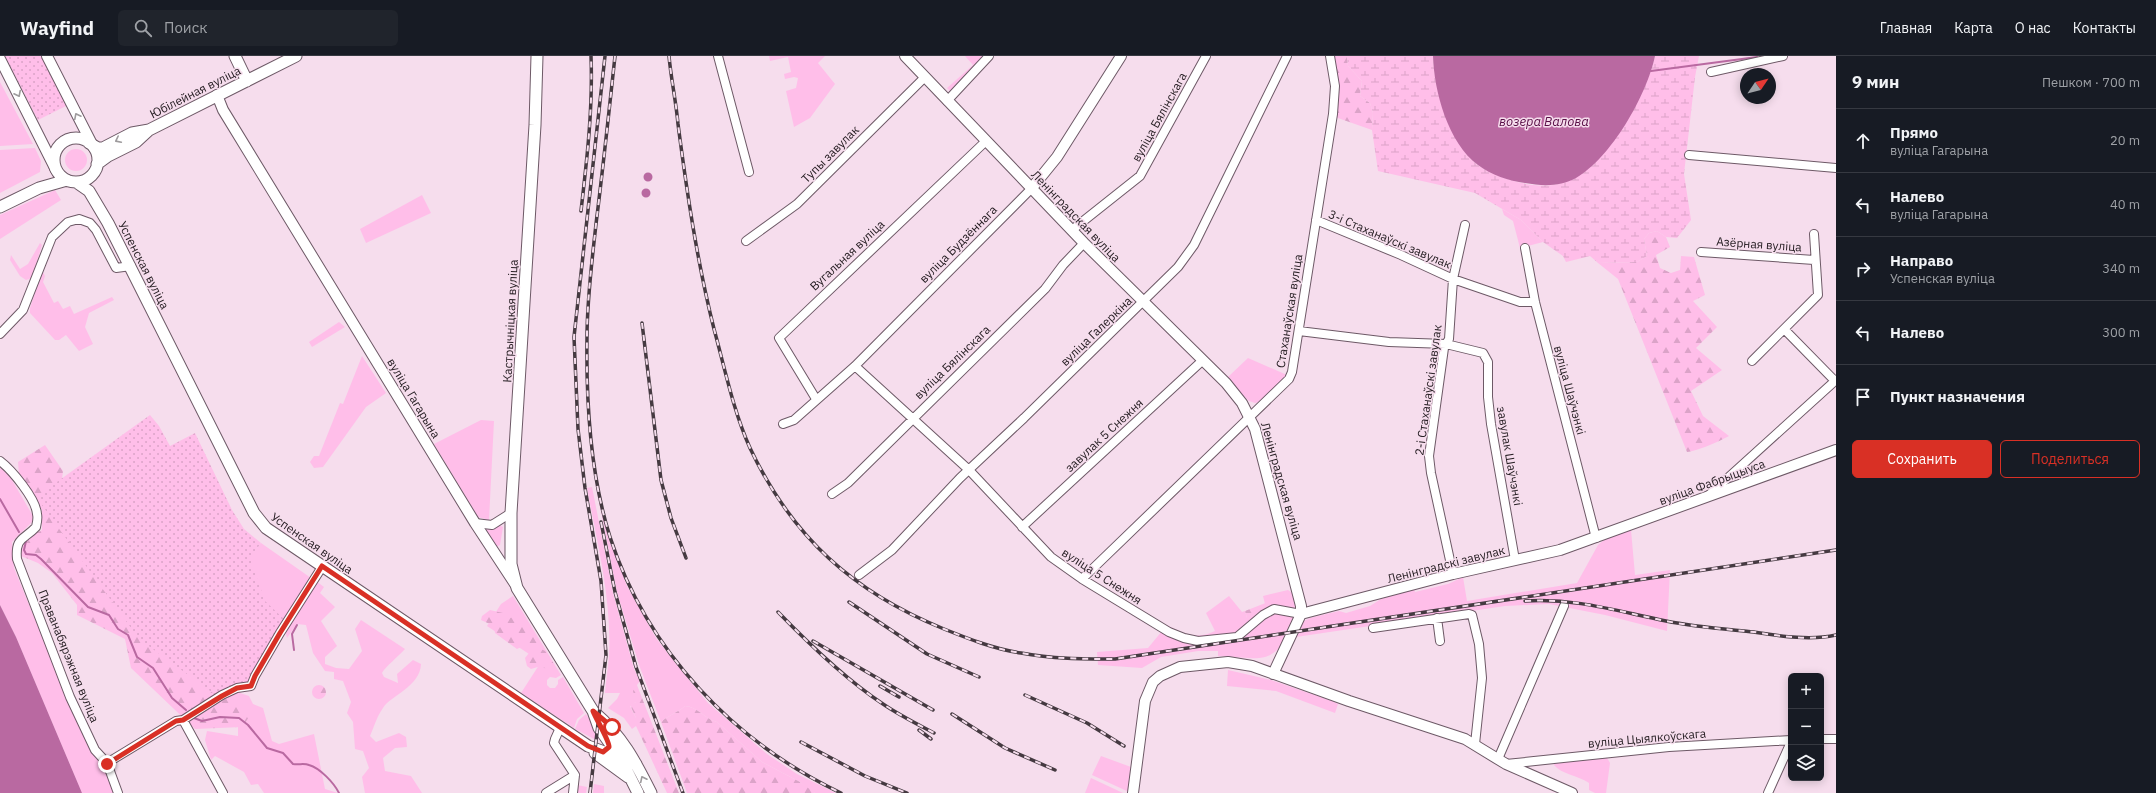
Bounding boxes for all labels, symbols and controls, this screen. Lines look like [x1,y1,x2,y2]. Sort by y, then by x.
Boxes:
search box [118,10,398,46]
text: Wayfind [20,16,94,40]
icon: search [132,17,154,39]
text: Поиск [164,18,207,37]
text: Главная [1880,19,1932,37]
text: Карта [1954,19,1993,37]
text: О нас [2015,19,2051,37]
text: Контакты [2073,19,2136,37]
street label: Юбілейная вуліца [147,62,244,121]
north arrow [1740,68,1776,104]
street label: вуліца Бялінскага [1128,69,1190,164]
text: 9 мин [1852,71,1899,93]
text: Пешком · 700 m [2042,74,2140,91]
one-way arrow [13,90,20,97]
one-way arrow [74,112,82,120]
water label: возера Валова [1499,113,1589,130]
street label: Тупы завулак [798,122,862,186]
text: Прямо [1890,123,1938,142]
icon: ahead [1852,130,1874,152]
text: 20 m [2110,132,2140,149]
one-way arrow [115,135,122,143]
text: вуліца Гагарына [1890,142,1988,159]
street label: Ленінградская вуліца [1028,167,1124,265]
text: Налево [1890,187,1944,206]
icon: left [1852,194,1874,216]
text: 40 m [2110,196,2140,213]
street label: вуліца Будзённага [916,202,1000,286]
street label: 3-і Стаханаўскі завулак [1326,206,1454,272]
text: вуліца Гагарына [1890,206,1988,223]
street label: Вугальная вуліца [806,216,888,293]
street label: Успенская вуліца [115,218,173,312]
street label: Азёрная вуліца [1716,234,1803,255]
text: Направо [1890,251,1953,270]
street label: Стаханаўская вуліца [1273,252,1305,369]
street label: Кастрычніцкая вуліца [499,258,521,383]
icon: right [1852,258,1874,280]
text: 340 m [2102,260,2140,277]
text: Успенская вуліца [1890,270,1995,287]
street label: вуліца Галеркіна [1057,293,1135,369]
street label: вуліца Бялінскага [911,322,994,402]
icon: left [1852,322,1874,344]
street label: 2-і Стаханаўскі завулак [1411,323,1445,456]
text: Налево [1890,323,1944,342]
text: 300 m [2102,324,2140,341]
street label: вуліца Шаўчэнкі [1551,344,1589,436]
street label: вуліца Гагарына [384,355,444,441]
icon: arrive [1852,386,1874,408]
text: Пункт назначения [1890,387,2025,406]
street label: завулак 5 Снежня [1062,395,1146,475]
street label: завулак Шаўчэнкі [1494,405,1526,507]
street label: Ленінградская вуліца [1258,420,1306,542]
button: Сохранить [1852,440,1992,478]
button: Поделиться [2000,440,2140,478]
street label: вуліца Фабрыцыуса [1657,456,1768,508]
street label: Успенская вуліца [268,509,356,577]
street label: Ленінградскі завулак [1386,542,1507,586]
street label: вуліца 5 Снежня [1059,545,1145,607]
street label: Праванабярэжная вуліца [35,587,103,725]
map controls [1788,673,1824,781]
button: + [1788,673,1824,709]
button: − [1788,709,1824,745]
route start [603,718,621,736]
street label: вуліца Цыялкоўскага [1587,725,1707,751]
button: layers [1788,745,1824,781]
route end [98,755,116,773]
one-way arrow [641,775,648,783]

